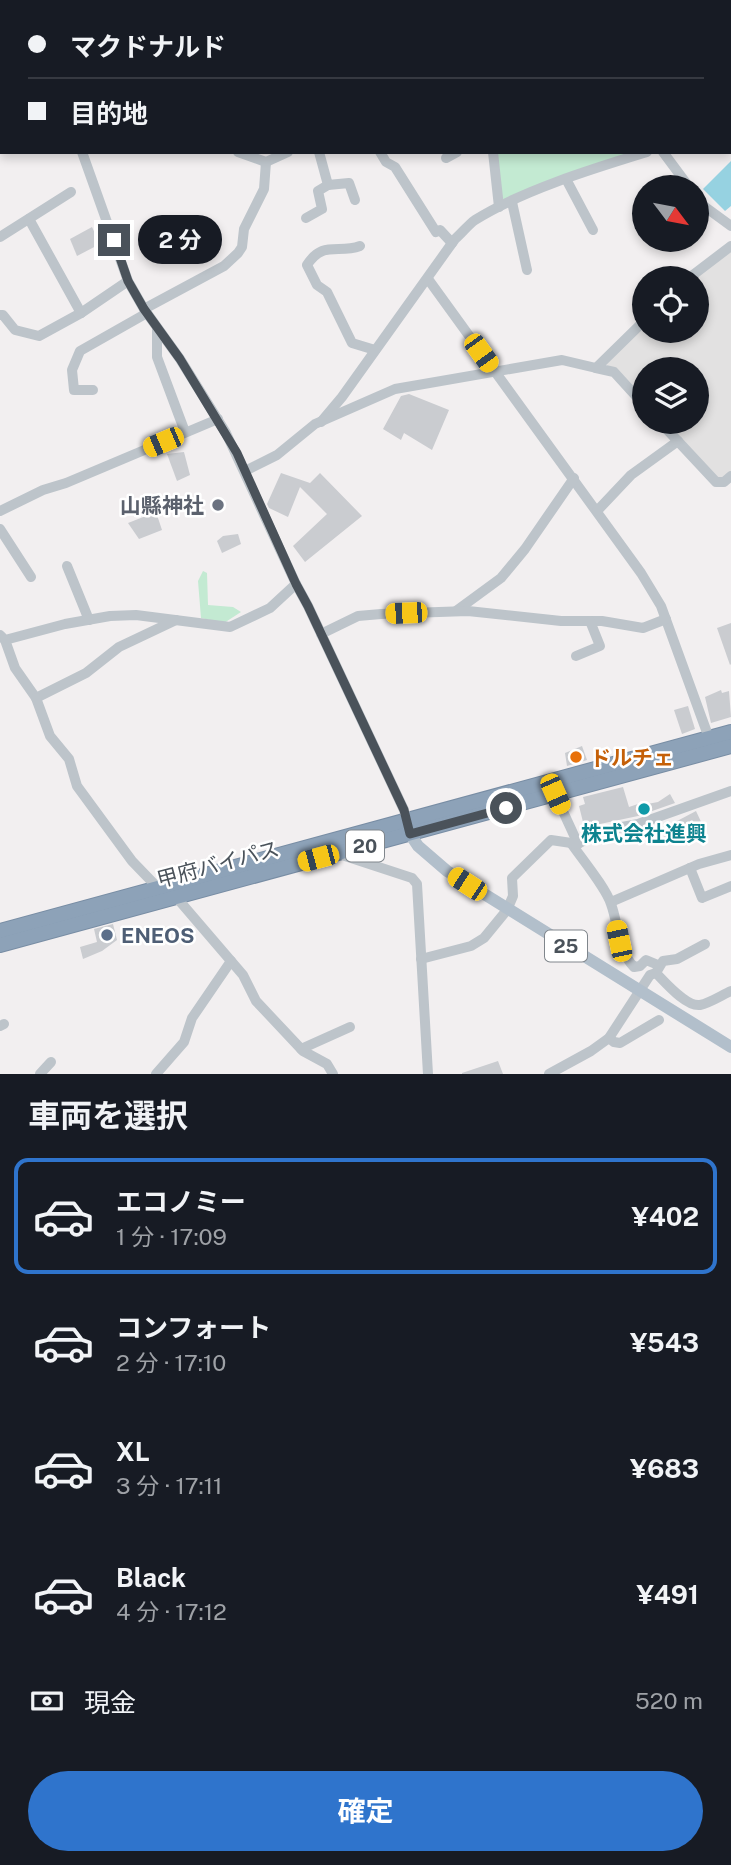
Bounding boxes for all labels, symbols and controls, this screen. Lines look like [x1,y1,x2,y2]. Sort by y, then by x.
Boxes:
text: マクドナルド [70,31,226,62]
text: 目的地 [70,98,148,129]
north arrow [632,175,709,252]
map controls [632,175,709,434]
callout: 2 分 [138,216,222,264]
route end [98,224,130,256]
text: 2 分 [159,226,201,253]
button: locate [632,266,709,343]
car [461,330,502,376]
button: layers [632,357,709,434]
car [140,424,187,460]
place label: 山縣神社 [120,493,204,518]
marker: 山縣神社 [210,497,226,513]
car [385,602,428,624]
place label: ドルチェ [590,745,674,770]
marker: ドルチェ [568,749,584,765]
car [537,771,574,817]
route start [490,792,522,824]
marker: 株式会社進興 [636,801,652,817]
place label: 株式会社進興 [581,821,707,846]
road number: 20 [346,831,384,862]
street label: 甲府バイパス [154,836,282,892]
car [295,842,342,874]
car [444,864,491,904]
car [605,918,634,964]
place label: ENEOS [121,923,195,948]
marker: ENEOS [99,927,115,943]
road number: 25 [545,930,587,962]
text: 車両を選択 [28,1097,188,1134]
icon: car [32,1185,95,1248]
text: エコノミー [116,1186,246,1217]
text: ¥402 [632,1201,699,1232]
text: 1 分 · 17:09 [116,1223,227,1250]
icon: car [32,1311,95,1374]
text: コンフォート [116,1312,271,1343]
text: ¥543 [630,1327,699,1358]
text: 2 分 · 17:10 [116,1349,226,1376]
text: XL [116,1436,150,1467]
icon: car [32,1437,95,1500]
text: ¥683 [630,1453,699,1484]
text: 3 分 · 17:11 [116,1472,222,1499]
text: Black [116,1562,186,1593]
icon: car [32,1563,95,1626]
text: ¥491 [637,1579,699,1610]
text: 4 分 · 17:12 [116,1598,227,1625]
icon: cash [28,1682,66,1720]
text: 現金 [84,1687,136,1718]
text: 520 m [635,1687,703,1714]
button: 確定 [28,1771,703,1851]

